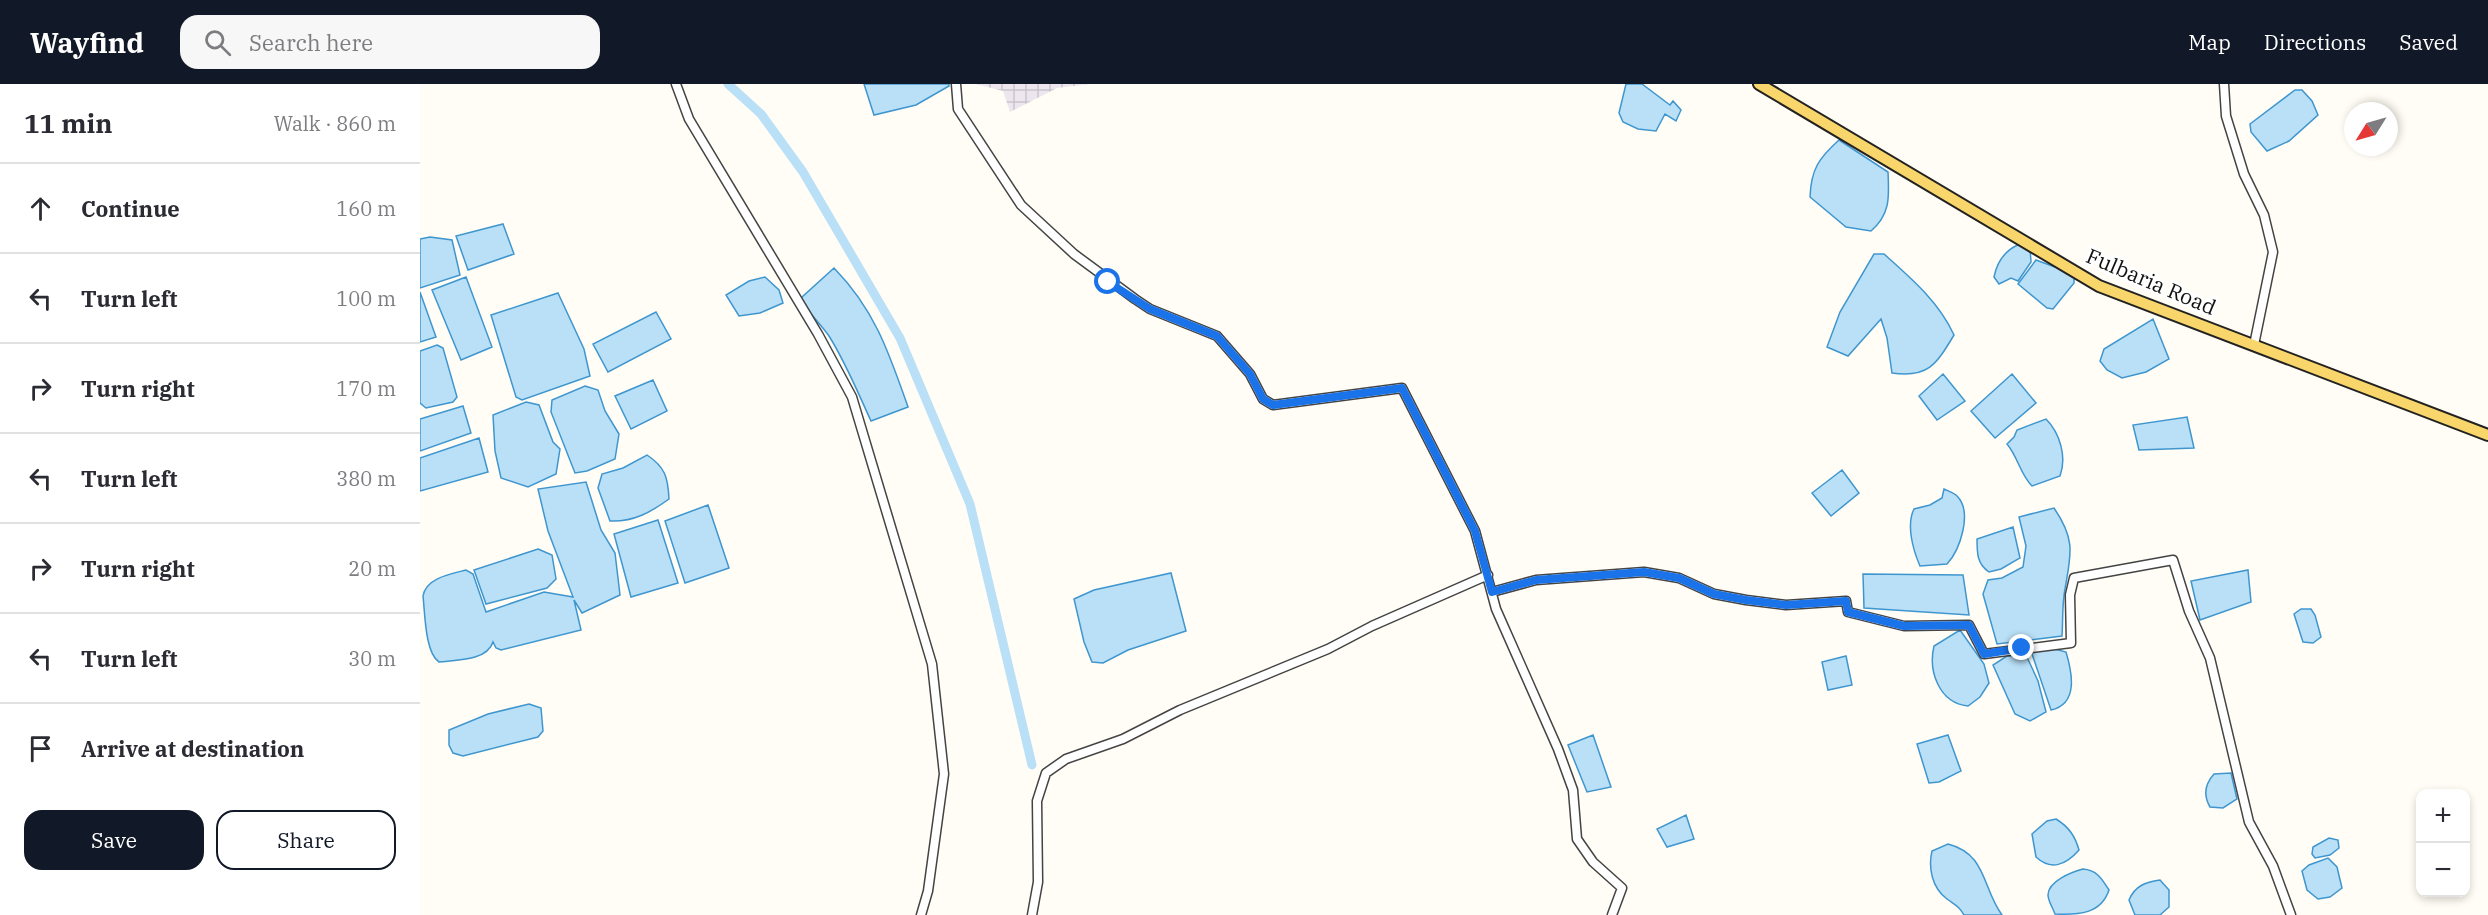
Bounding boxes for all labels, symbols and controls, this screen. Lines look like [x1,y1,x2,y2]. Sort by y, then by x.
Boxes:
search box [180,15,600,69]
text: Wayfind [30,24,144,61]
icon: search [201,26,234,59]
text: Search here [249,28,373,57]
text: Map [2188,28,2231,56]
text: Directions [2264,28,2366,56]
text: Saved [2399,28,2458,56]
north arrow [2344,102,2398,156]
text: 11 min [24,106,112,140]
text: Walk · 860 m [274,110,396,137]
icon: ahead [24,192,57,225]
text: Continue [81,194,180,223]
text: 160 m [336,195,396,222]
street label: Fulbaria Road [2082,241,2221,321]
route start [1094,268,1120,294]
icon: left [24,282,57,315]
text: Turn left [81,284,177,313]
text: 100 m [336,285,396,312]
icon: right [24,372,57,405]
text: Turn right [81,374,195,403]
text: 170 m [336,375,396,402]
icon: left [24,462,57,495]
text: Turn left [81,464,177,493]
text: 380 m [336,465,396,492]
icon: right [24,552,57,585]
text: Turn right [81,554,195,583]
text: 20 m [348,555,396,582]
route end [2008,634,2034,660]
icon: left [24,642,57,675]
text: Turn left [81,644,177,673]
text: 30 m [348,645,396,672]
icon: arrive [24,732,57,765]
text: Arrive at destination [81,734,304,763]
map controls [2416,789,2470,897]
button: + [2416,789,2470,843]
button: Save [24,810,204,870]
button: Share [216,810,396,870]
button: − [2416,843,2470,897]

